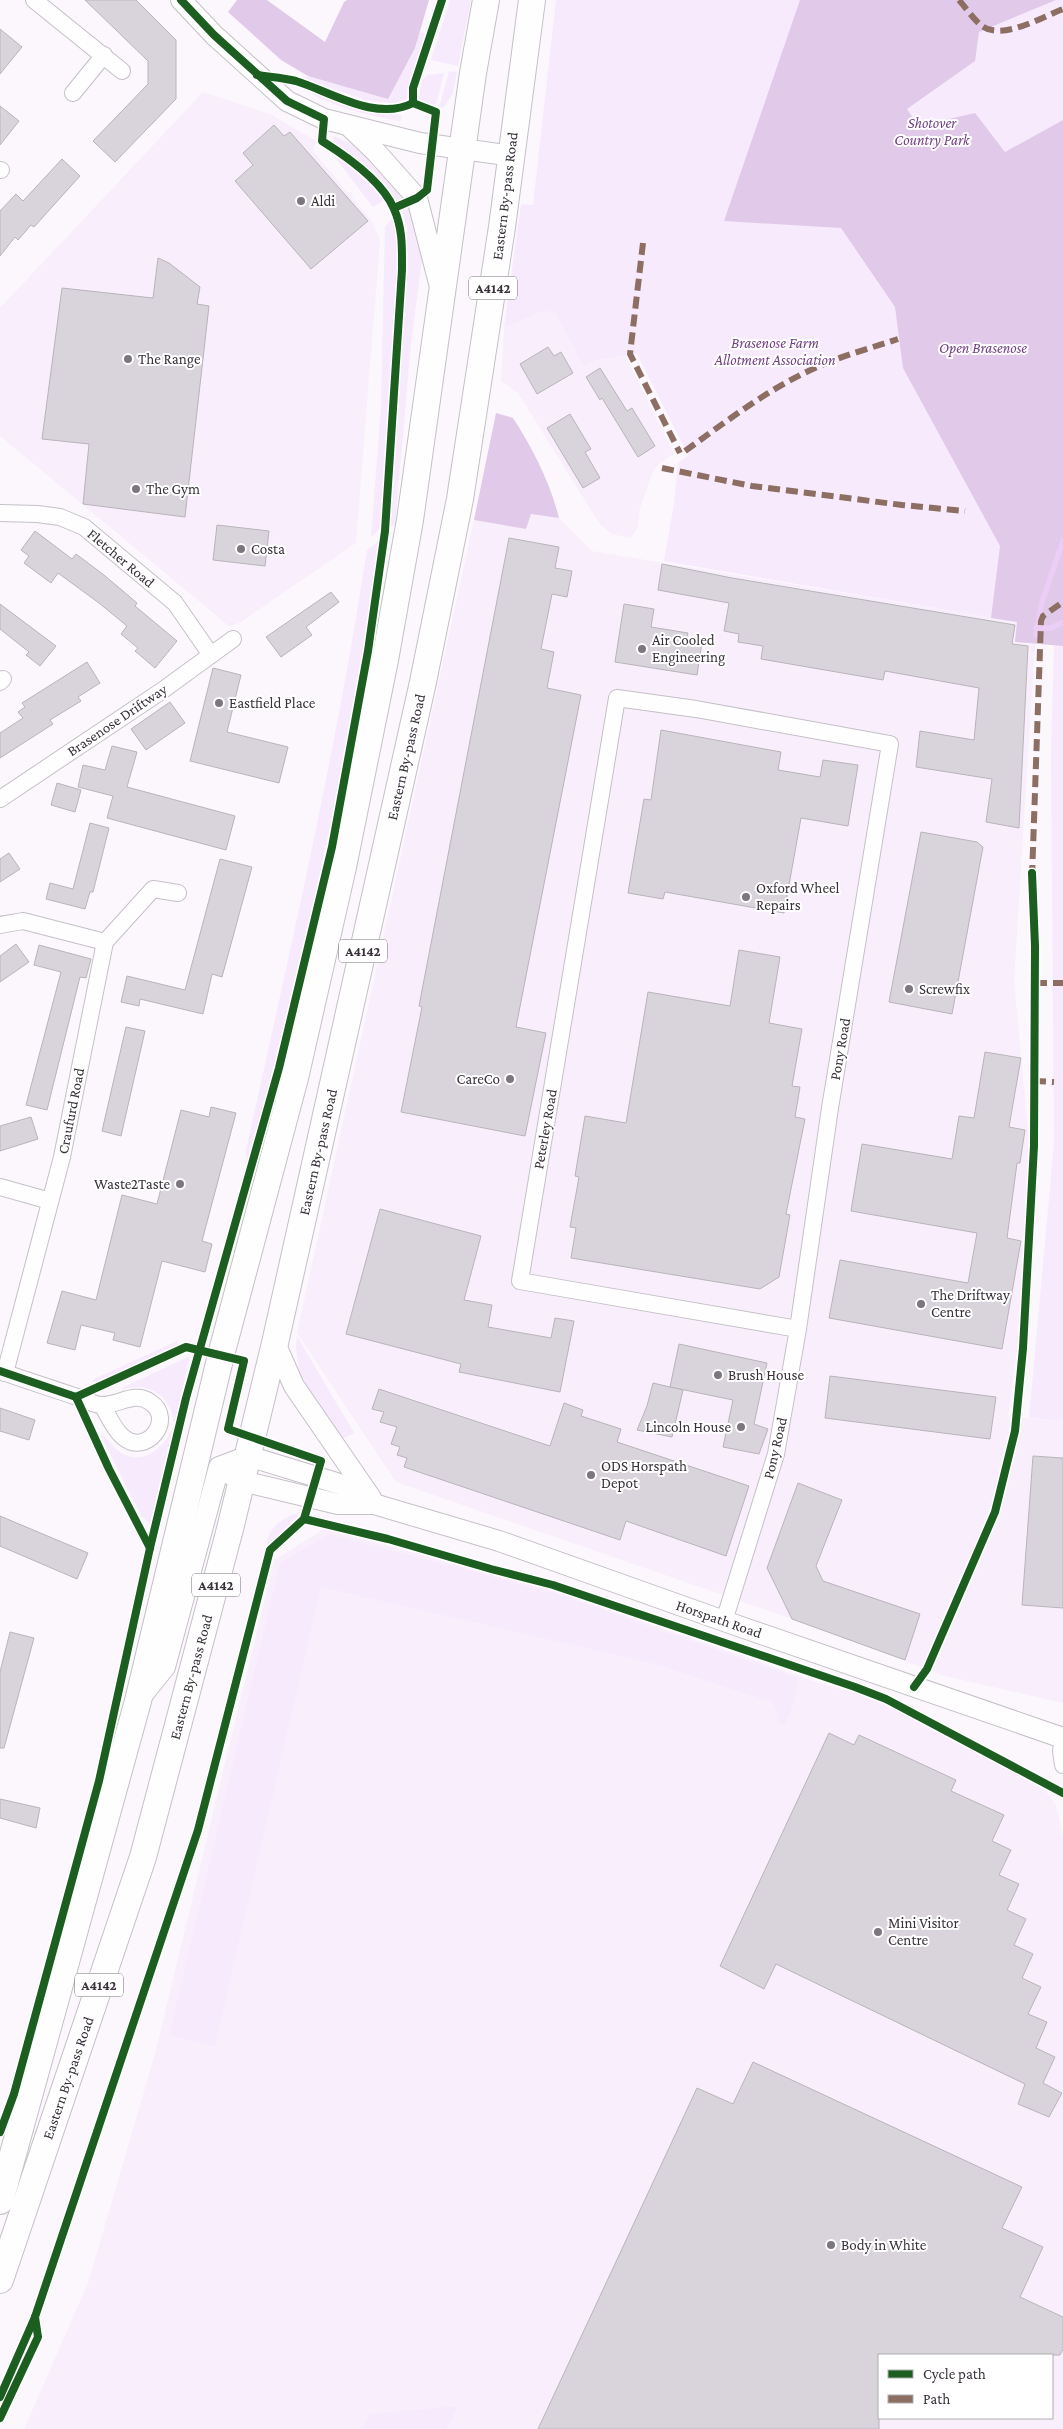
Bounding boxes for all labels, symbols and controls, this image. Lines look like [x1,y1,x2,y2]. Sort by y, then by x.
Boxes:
park label: Shotover Country Park [894,115,971,149]
street label: Eastern By-pass Road [489,131,522,261]
place label: Aldi [311,193,335,209]
marker: Aldi [295,195,307,207]
road number: A4142 [469,276,517,300]
park label: Brasenose Farm Allotment Association [713,335,836,368]
park label: Open Brasenose [939,340,1027,357]
place label: The Range [138,351,201,368]
marker: The Range [122,353,134,365]
place label: The Gym [146,481,200,498]
marker: The Gym [130,483,142,495]
street label: Fletcher Road [84,525,158,591]
place label: Costa [251,541,285,557]
marker: Costa [235,543,247,555]
place label: Air Cooled Engineering [652,632,725,666]
marker: Air Cooled Engineering [636,643,648,655]
street label: Brasenose Driftway [64,681,170,760]
street label: Eastern By-pass Road [384,692,429,822]
place label: Eastfield Place [229,695,316,711]
marker: Eastfield Place [213,697,225,709]
place label: Oxford Wheel Repairs [756,880,840,914]
marker: Oxford Wheel Repairs [740,891,752,903]
road number: A4142 [339,939,387,962]
place label: Screwfix [919,981,970,997]
marker: Screwfix [903,983,915,995]
street label: Pony Road [827,1017,854,1082]
street label: Craufurd Road [55,1067,87,1155]
place label: CareCo [456,1071,500,1087]
marker: CareCo [504,1073,516,1085]
street label: Eastern By-pass Road [296,1087,341,1217]
street label: Peterley Road [530,1088,561,1171]
place label: Waste2Taste [94,1176,170,1192]
marker: Waste2Taste [174,1178,186,1190]
place label: The Driftway Centre [931,1287,1010,1320]
marker: The Driftway Centre [915,1298,927,1310]
place label: Brush House [728,1367,804,1383]
marker: Brush House [712,1369,724,1381]
street label: Pony Road [760,1415,791,1481]
place label: Lincoln House [645,1419,731,1435]
marker: Lincoln House [735,1421,747,1433]
place label: ODS Horspath Depot [601,1458,687,1492]
marker: ODS Horspath Depot [585,1469,597,1481]
road number: A4142 [192,1574,240,1596]
street label: Horspath Road [674,1597,764,1642]
street label: Eastern By-pass Road [167,1613,216,1742]
place label: Mini Visitor Centre [888,1915,960,1948]
marker: Mini Visitor Centre [872,1926,884,1938]
road number: A4142 [75,1974,123,1996]
street label: Eastern By-pass Road [39,2014,98,2142]
place label: Body in White [841,2237,927,2254]
marker: Body in White [825,2239,837,2251]
legend [878,2354,1053,2419]
text: Cycle path [923,2366,986,2383]
text: Path [923,2391,950,2407]

